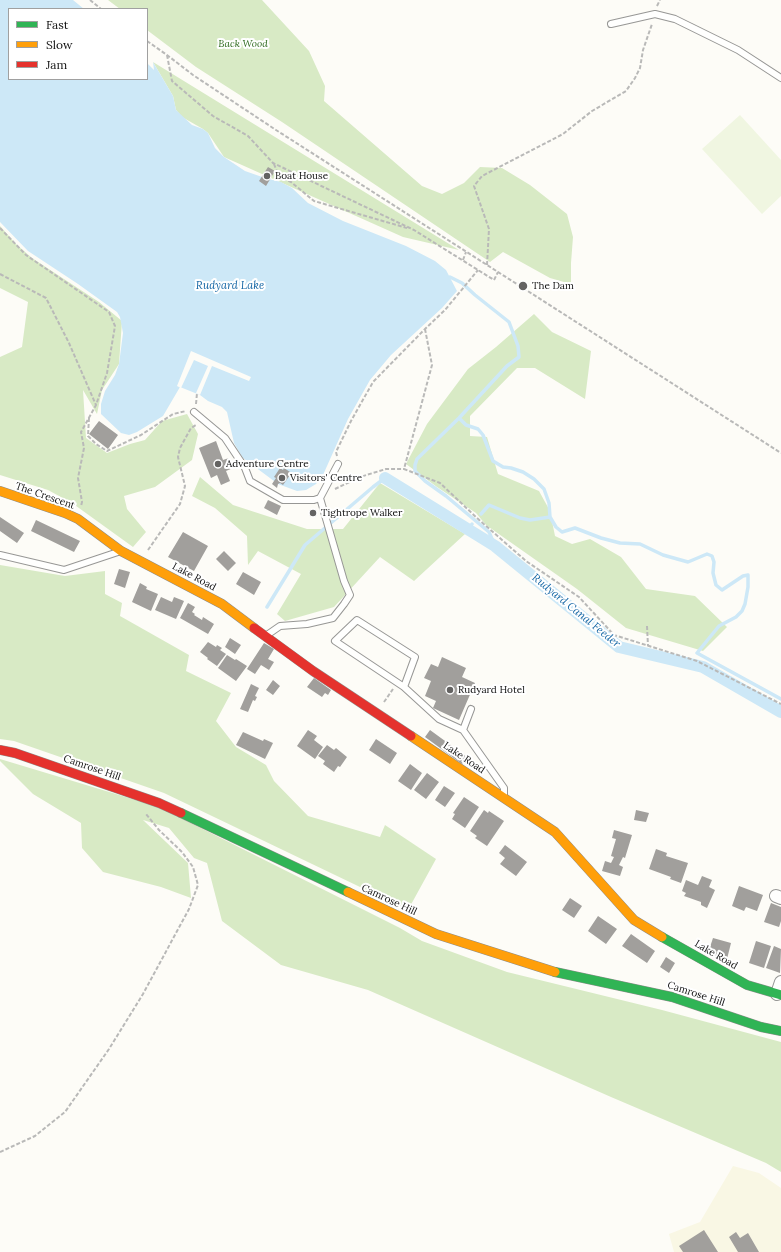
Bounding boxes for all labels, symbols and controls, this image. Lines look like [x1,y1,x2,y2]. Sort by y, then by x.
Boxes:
legend [8,8,148,80]
text: Fast [46,17,69,32]
text: Slow [46,37,73,52]
park label: Back Wood [218,38,268,50]
text: Jam [46,57,67,72]
place label: Boat House [275,170,328,182]
marker: Boat House [262,171,272,181]
water label: Rudyard Lake [196,279,264,293]
marker: The Dam [517,280,529,292]
place label: The Dam [532,280,574,292]
place label: Adventure Centre [226,458,309,470]
marker: Adventure Centre [213,459,223,469]
place label: Visitors' Centre [290,472,362,484]
marker: Visitors' Centre [277,473,287,483]
street label: The Crescent [14,480,76,512]
place label: Tightrope Walker [321,507,402,519]
marker: Tightrope Walker [308,508,318,518]
street label: Lake Road [170,561,218,593]
water label: Rudyard Canal Feeder [529,571,623,651]
place label: Rudyard Hotel [458,684,525,696]
marker: Rudyard Hotel [445,685,455,695]
street label: Lake Road [441,740,487,776]
street label: Camrose Hill [62,753,122,783]
street label: Camrose Hill [359,882,419,918]
street label: Lake Road [692,938,740,972]
street label: Camrose Hill [666,979,726,1009]

